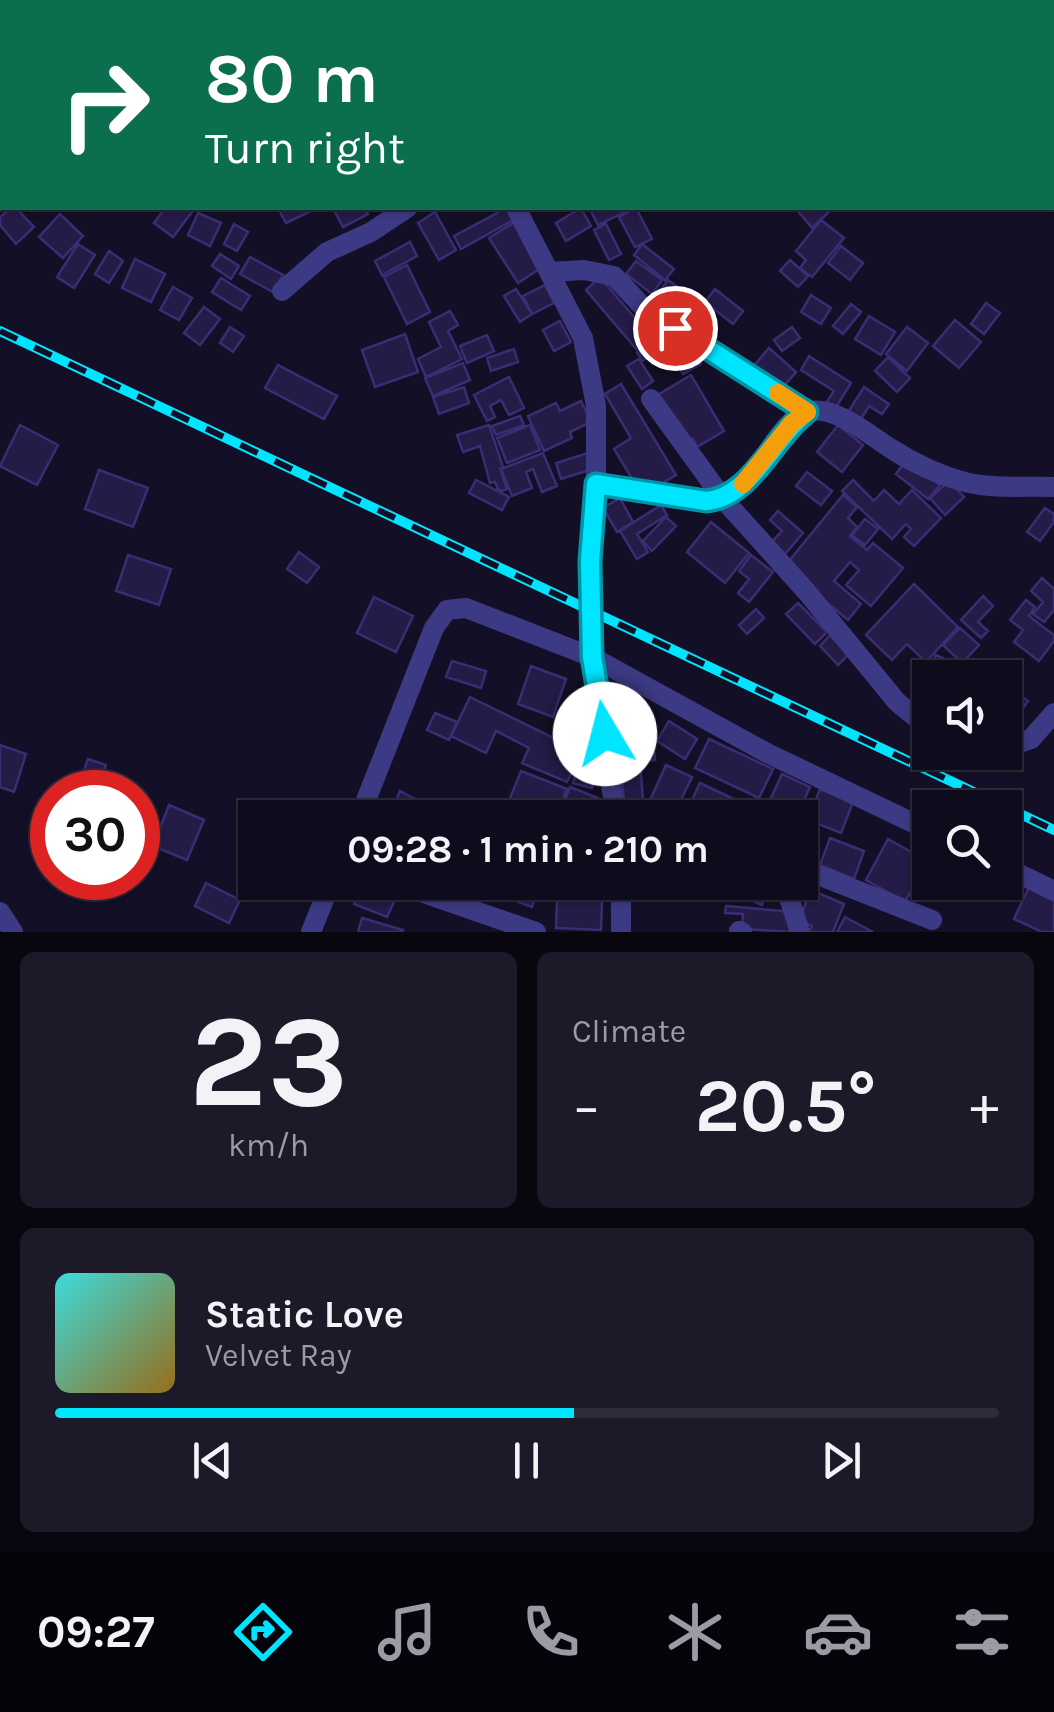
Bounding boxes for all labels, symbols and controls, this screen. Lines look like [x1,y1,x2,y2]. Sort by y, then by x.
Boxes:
text: 80 m [205,38,379,120]
icon: right [40,40,170,170]
text: Turn right [205,122,405,174]
pin [633,286,718,371]
icon: arrive [648,301,703,356]
map controls [912,660,1022,900]
button: sound [912,660,1022,770]
position arrow [553,682,657,786]
speed limit sign: 30 [30,770,160,900]
button: search [912,790,1022,900]
text: 09:28 · 1 min · 210 m [347,827,709,872]
text: 23 [189,986,348,1138]
text: Climate [572,1013,686,1050]
text: 20.5° [695,1062,876,1150]
text: − [572,1074,601,1138]
text: + [970,1074,999,1138]
text: km/h [228,1127,309,1164]
text: Static Love [205,1292,404,1337]
text: Velvet Ray [205,1337,352,1374]
icon: previous [185,1433,240,1488]
icon: pause [499,1433,554,1488]
icon: next [814,1433,869,1488]
icon: directions [228,1597,298,1667]
icon: music [372,1597,442,1667]
icon: phone [516,1597,586,1667]
icon: climate [660,1597,730,1667]
icon: car [803,1597,873,1667]
icon: filters [947,1597,1017,1667]
text: 09:27 [37,1606,155,1658]

